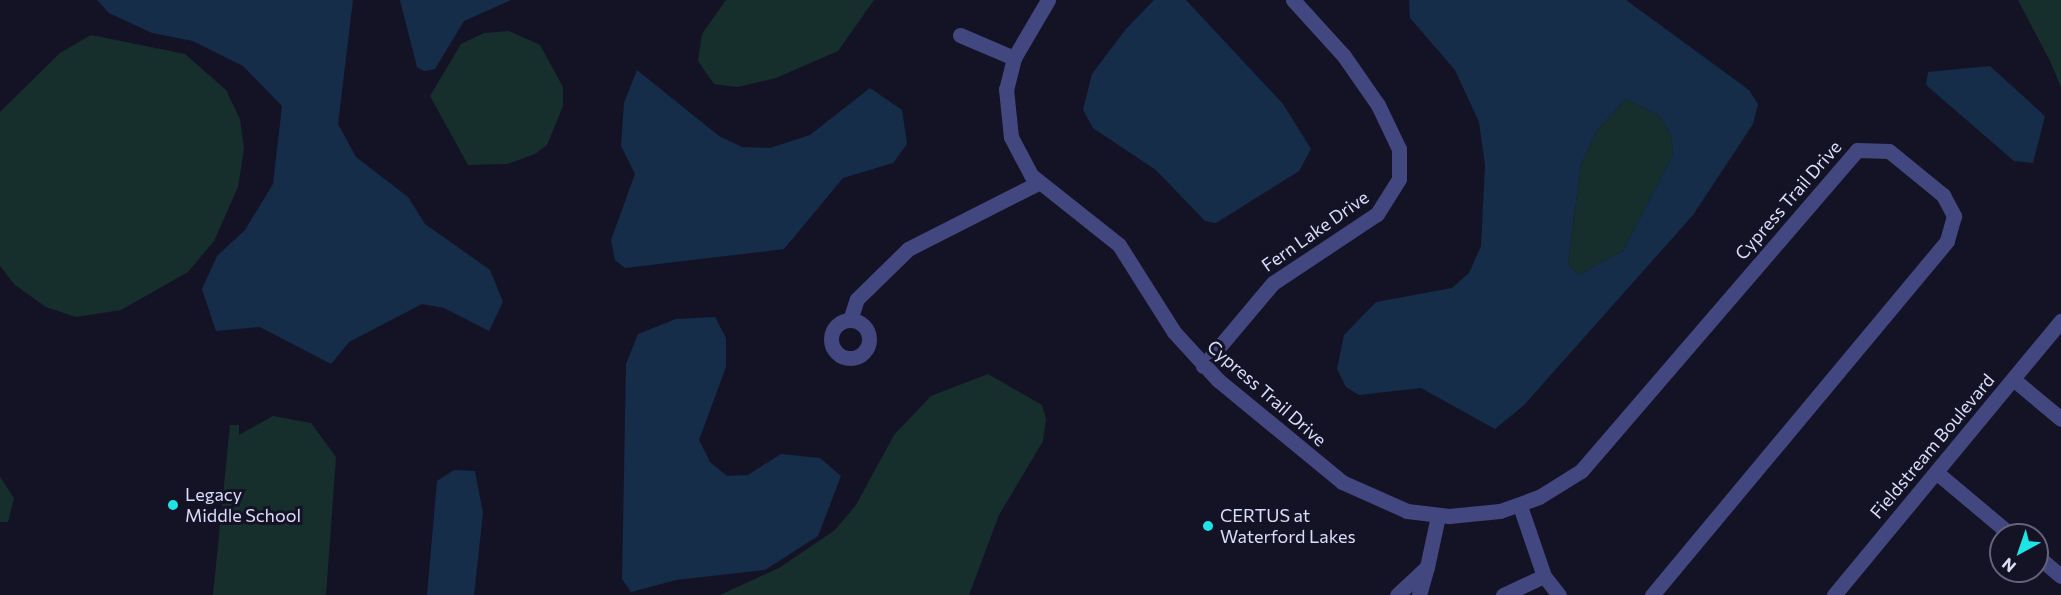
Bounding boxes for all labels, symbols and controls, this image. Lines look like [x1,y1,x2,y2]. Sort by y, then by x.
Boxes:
street label: Cypress Trail Drive [1730,136,1846,264]
street label: Fern Lake Drive [1257,186,1373,276]
street label: Cypress Trail Drive [1203,335,1331,451]
street label: Fieldstream Boulevard [1865,369,1999,523]
place label: Legacy Middle School [185,484,301,526]
marker: Legacy Middle School [166,498,180,512]
place label: CERTUS at Waterford Lakes [1220,505,1356,548]
marker: CERTUS at Waterford Lakes [1201,519,1215,533]
north arrow [1989,523,2049,583]
text: N [1998,555,2019,577]

